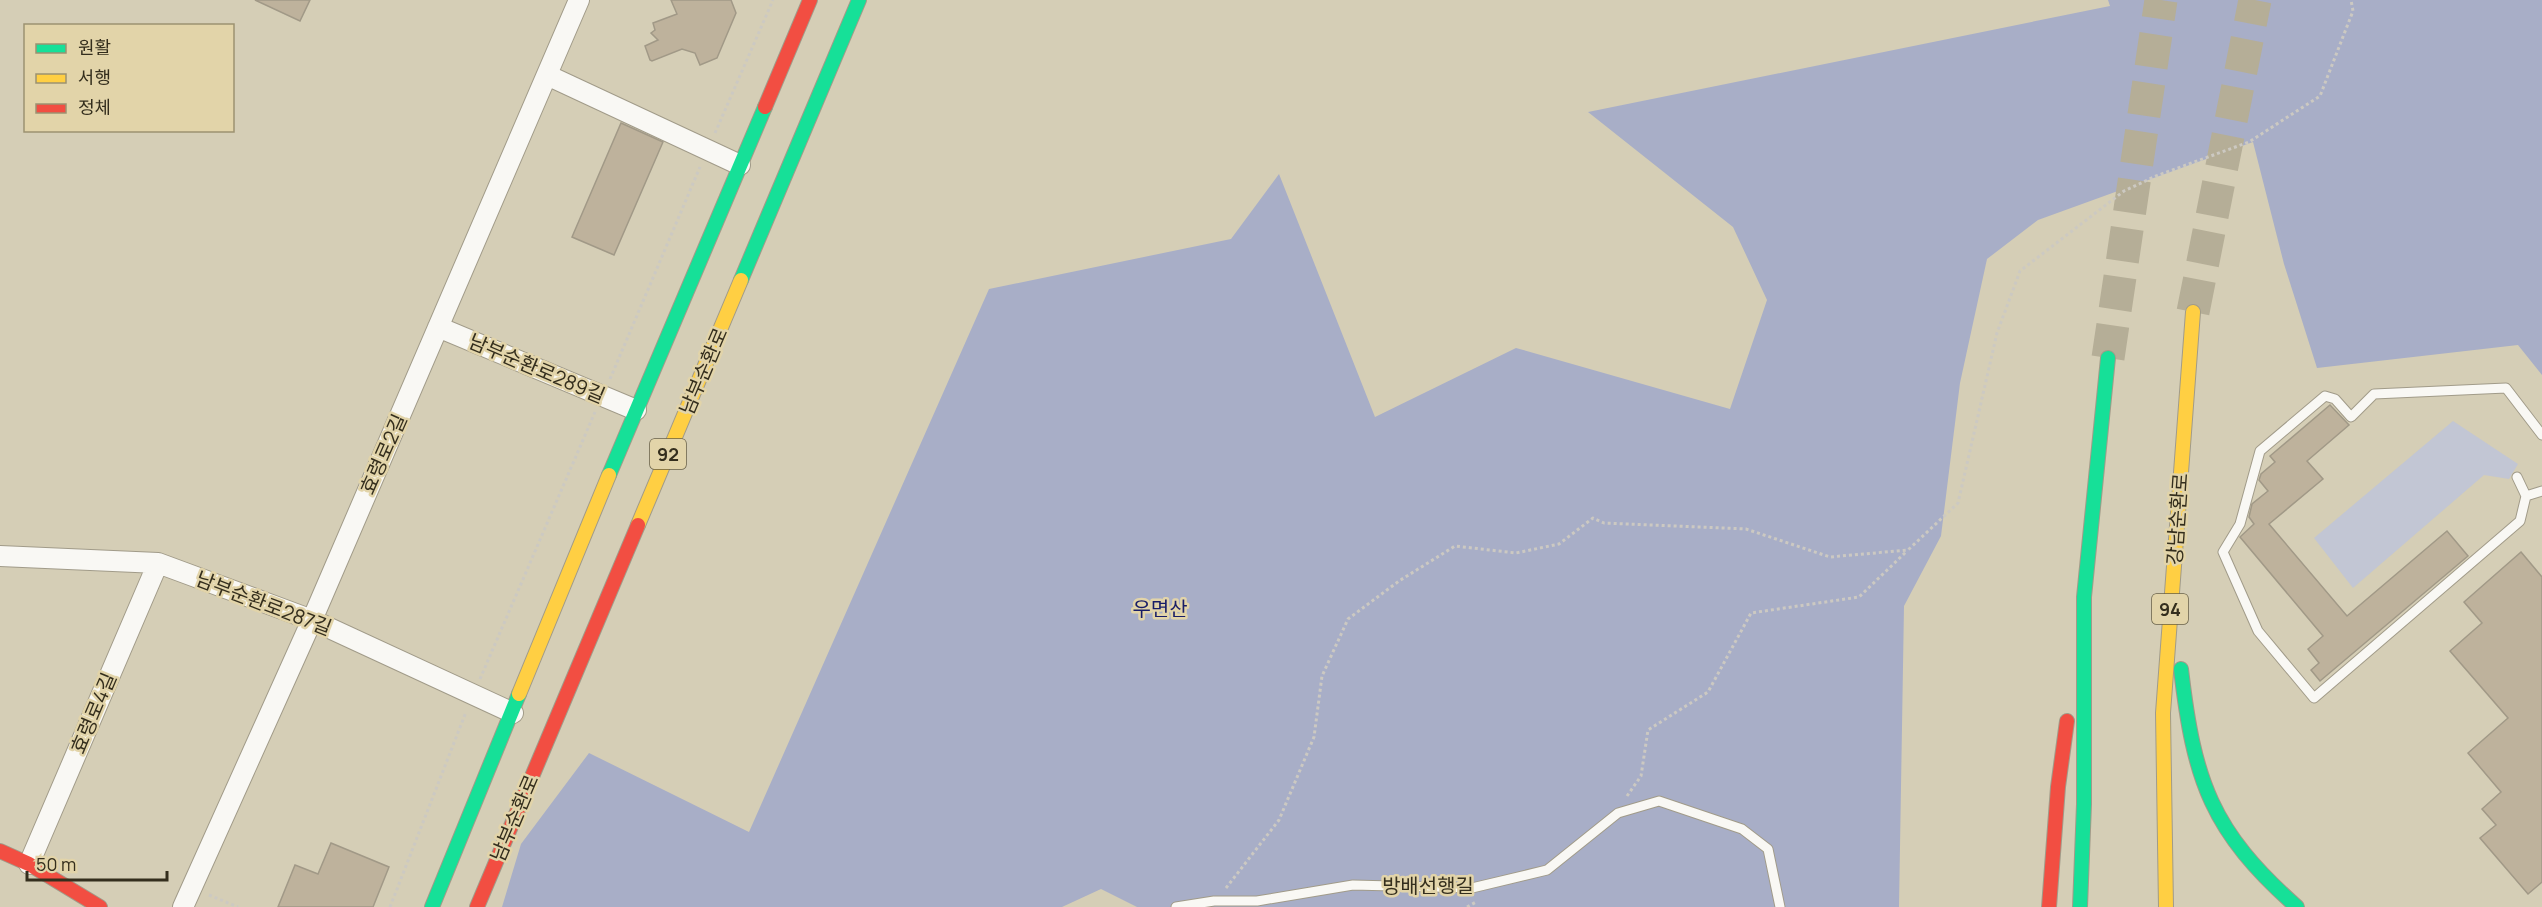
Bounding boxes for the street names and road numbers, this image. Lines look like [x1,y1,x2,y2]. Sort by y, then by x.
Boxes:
street label: 남부순환로 [673,323,733,419]
street label: 남부순환로289길 [465,327,609,409]
street label: 효령로2길 [353,410,413,498]
road number: 92 [650,439,686,469]
street label: 강남순환로 [2160,472,2194,566]
street label: 남부순환로287길 [192,565,336,641]
road number: 94 [2152,594,2188,624]
street label: 효령로4길 [64,668,122,758]
street label: 남부순환로 [484,770,544,866]
street label: 방배선행길 [1382,872,1474,899]

